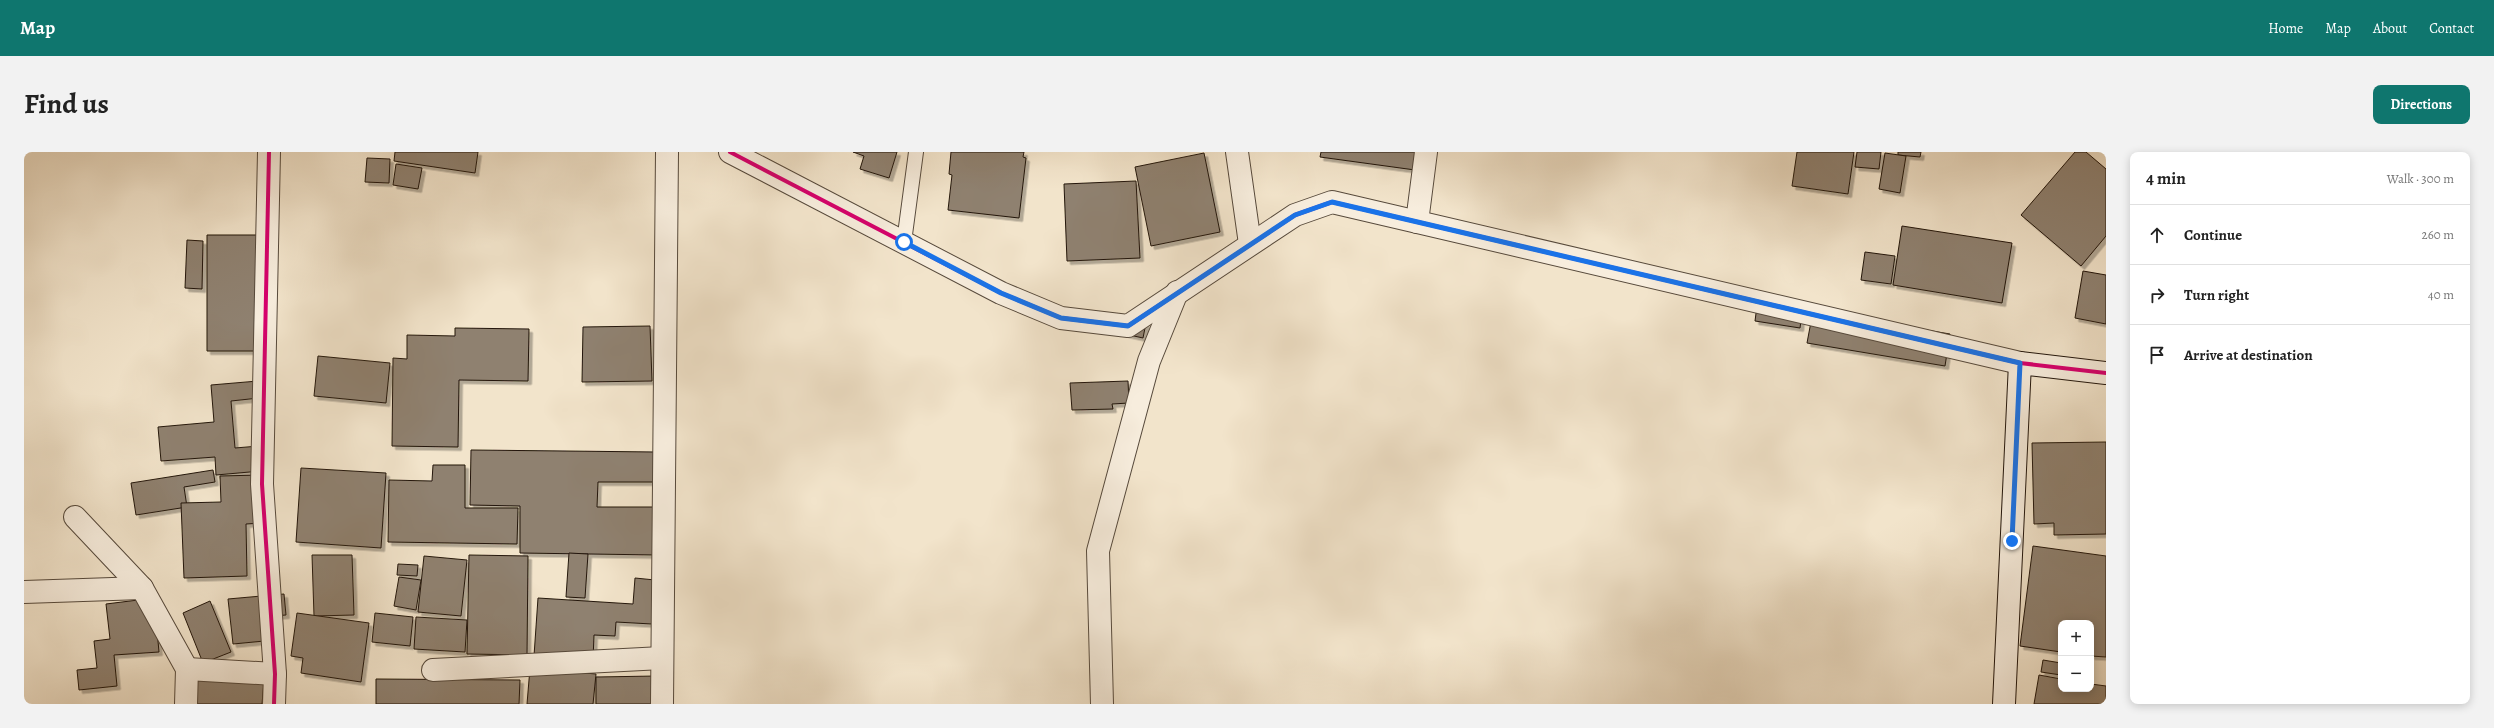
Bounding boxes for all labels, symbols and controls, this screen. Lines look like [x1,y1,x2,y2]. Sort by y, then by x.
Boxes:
text: Map [20,15,55,41]
text: Home [2268,19,2303,38]
text: Map [2325,19,2351,38]
text: About [2373,19,2407,38]
text: Contact [2429,19,2474,38]
text: Find us [24,85,109,123]
button: Directions [2373,85,2470,124]
text: 4 min [2146,167,2186,190]
text: Walk · 300 m [2387,170,2454,187]
icon: ahead [2146,224,2168,246]
text: Continue [2184,225,2242,245]
text: 260 m [2421,226,2454,243]
route start [895,233,913,251]
icon: right [2146,284,2168,306]
text: Turn right [2184,285,2249,305]
text: 40 m [2428,286,2454,303]
icon: arrive [2146,344,2168,366]
text: Arrive at destination [2184,345,2313,365]
route end [2003,532,2021,550]
map controls [2058,620,2094,692]
button: + [2058,620,2094,656]
button: − [2058,656,2094,692]

